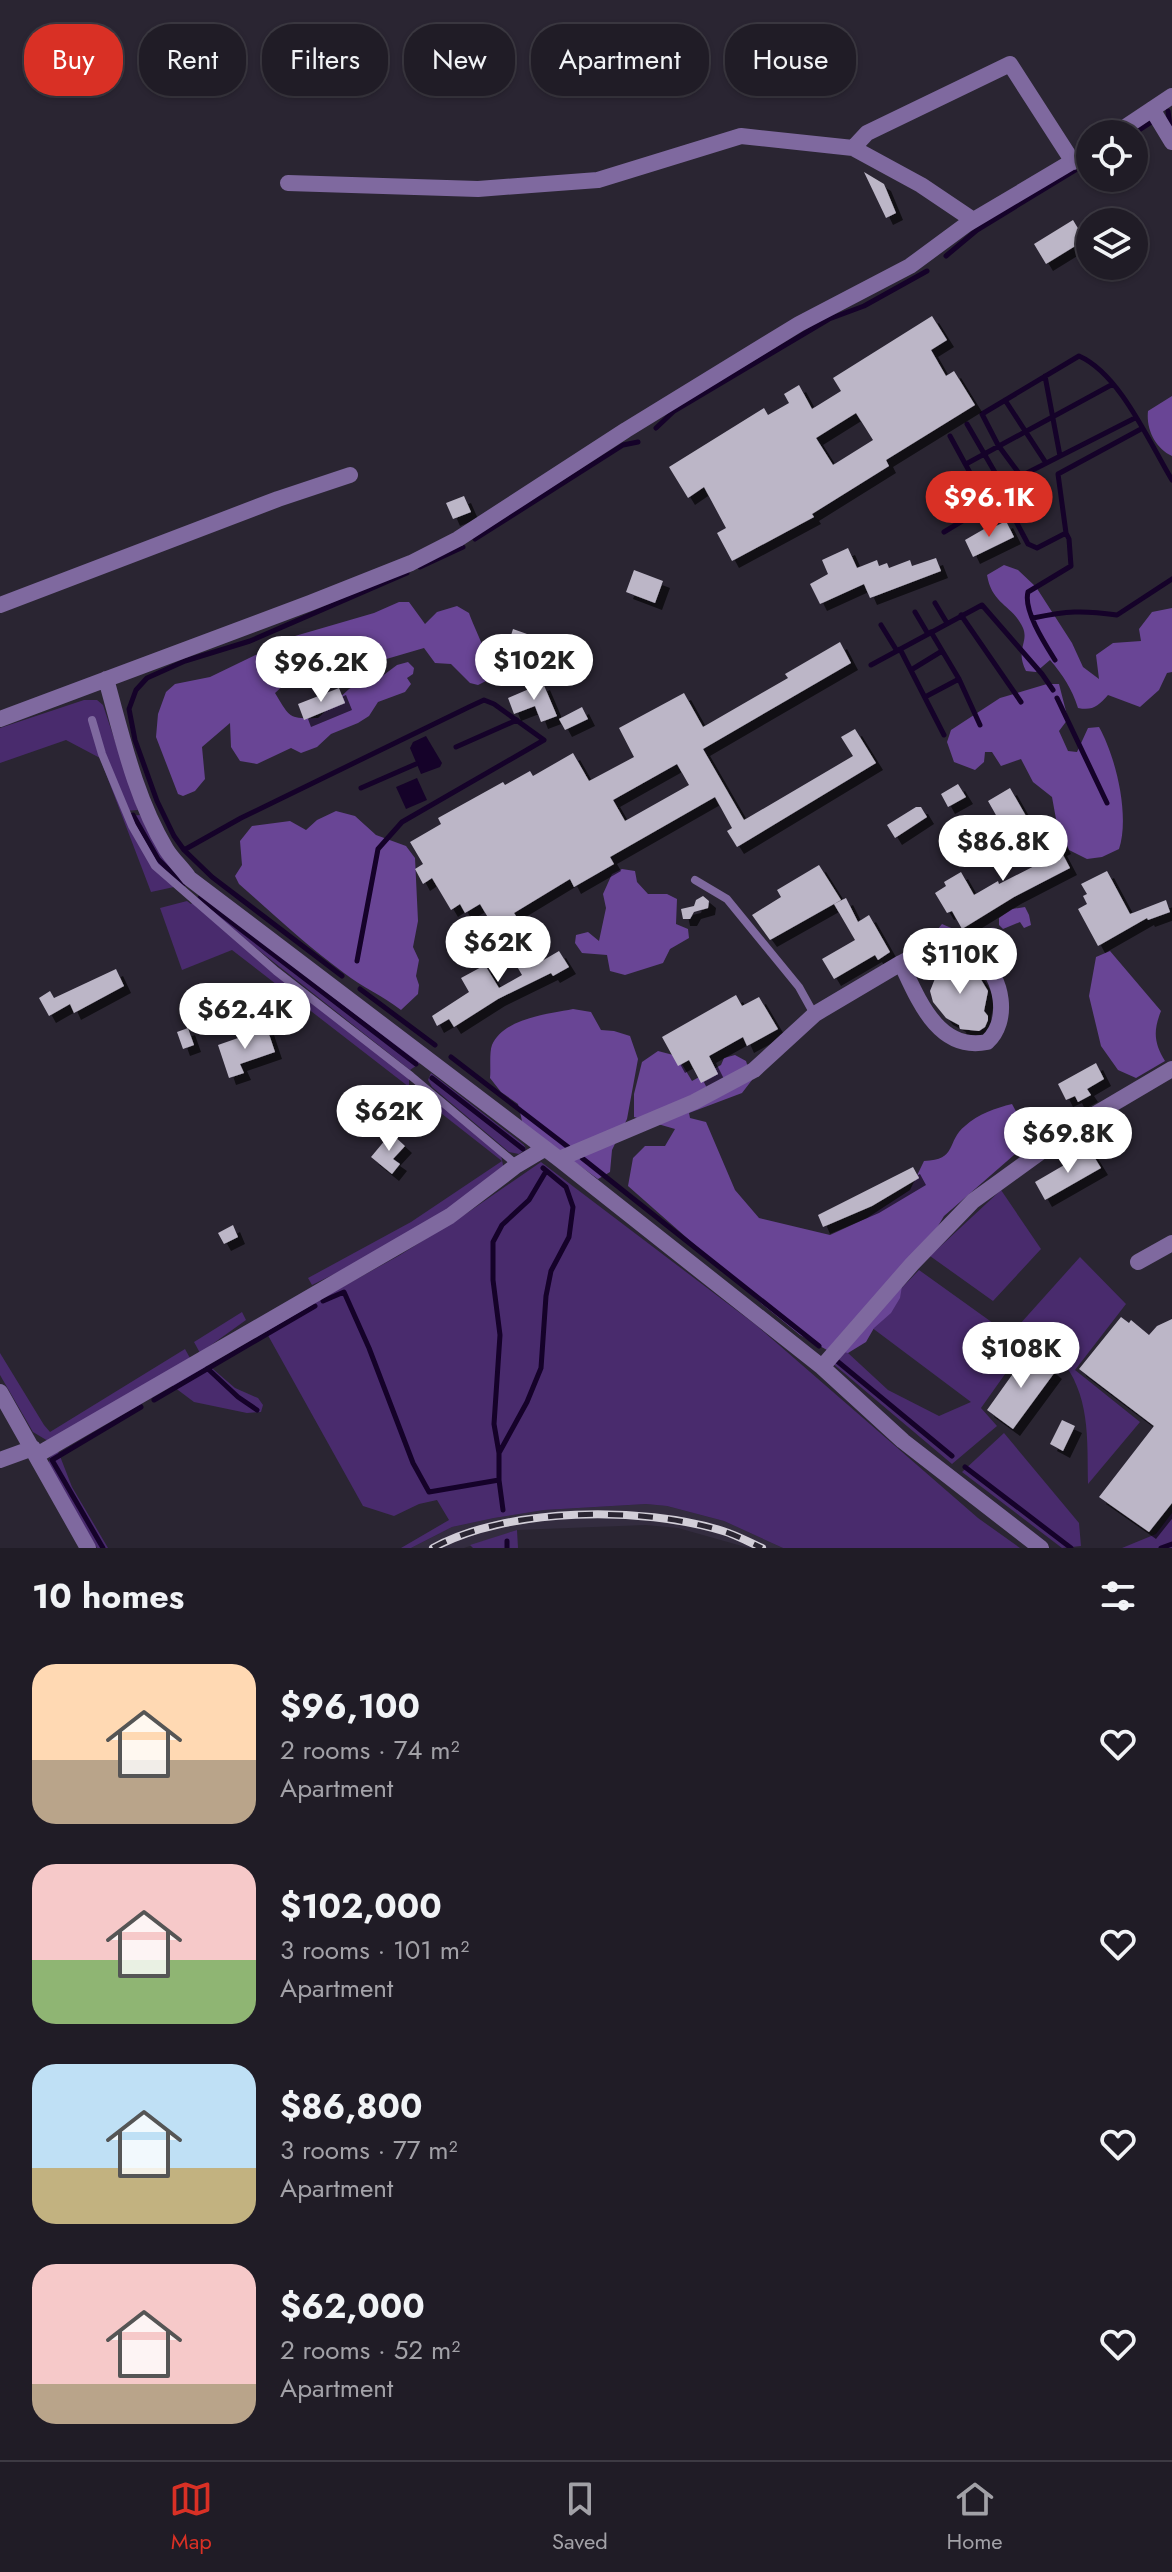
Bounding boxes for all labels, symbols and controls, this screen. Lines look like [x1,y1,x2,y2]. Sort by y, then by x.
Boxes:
chip: Buy [24,24,123,96]
chip: Rent [139,24,246,96]
chip: Filters [262,24,388,96]
chip: New [404,24,515,96]
chip: Apartment [531,24,709,96]
chip: House [725,24,856,96]
map controls [1076,120,1148,280]
button: locate [1076,120,1148,192]
button: layers [1076,208,1148,280]
pin: $96.1K [924,471,1054,539]
text: $96.1K [944,478,1034,516]
pin: $102K [478,634,590,702]
pin: $96.2K [256,636,386,704]
text: $102K [493,641,575,679]
text: $96.2K [274,643,368,681]
pin: $86.8K [938,815,1068,883]
text: $86.8K [957,822,1049,860]
pin: $62K [451,916,545,984]
text: $62K [464,923,532,961]
pin: $110K [904,928,1016,996]
text: $110K [921,935,999,973]
pin: $62.4K [180,983,310,1051]
text: $62.4K [197,990,293,1028]
pin: $62K [342,1085,436,1153]
text: $62K [355,1092,423,1130]
pin: $69.8K [1003,1107,1133,1175]
text: $69.8K [1022,1114,1114,1152]
pin: $108K [965,1322,1077,1390]
text: $108K [980,1329,1062,1367]
text: 10 homes [32,1572,184,1621]
icon: filters [1096,1574,1140,1618]
text: $96,100 [280,1682,420,1731]
icon: home [96,1696,192,1792]
icon: heart [1096,1722,1140,1766]
text: 2 rooms · 74 m² [280,1731,460,1769]
text: Apartment [280,1769,393,1807]
text: $102,000 [280,1882,442,1931]
icon: home [96,1896,192,1992]
icon: heart [1096,1922,1140,1966]
text: 3 rooms · 101 m² [280,1931,469,1969]
text: Apartment [280,1969,393,2007]
text: $86,800 [280,2082,423,2131]
icon: home [96,2096,192,2192]
icon: heart [1096,2122,1140,2166]
text: 3 rooms · 77 m² [280,2131,457,2169]
text: Apartment [280,2169,393,2207]
text: $62,000 [280,2282,425,2331]
icon: home [96,2296,192,2392]
icon: heart [1096,2322,1140,2366]
text: 2 rooms · 52 m² [280,2331,460,2369]
text: Apartment [280,2369,393,2407]
tab: Map [169,2477,213,2557]
tab: Saved [552,2477,608,2557]
tab: Home [946,2477,1003,2557]

